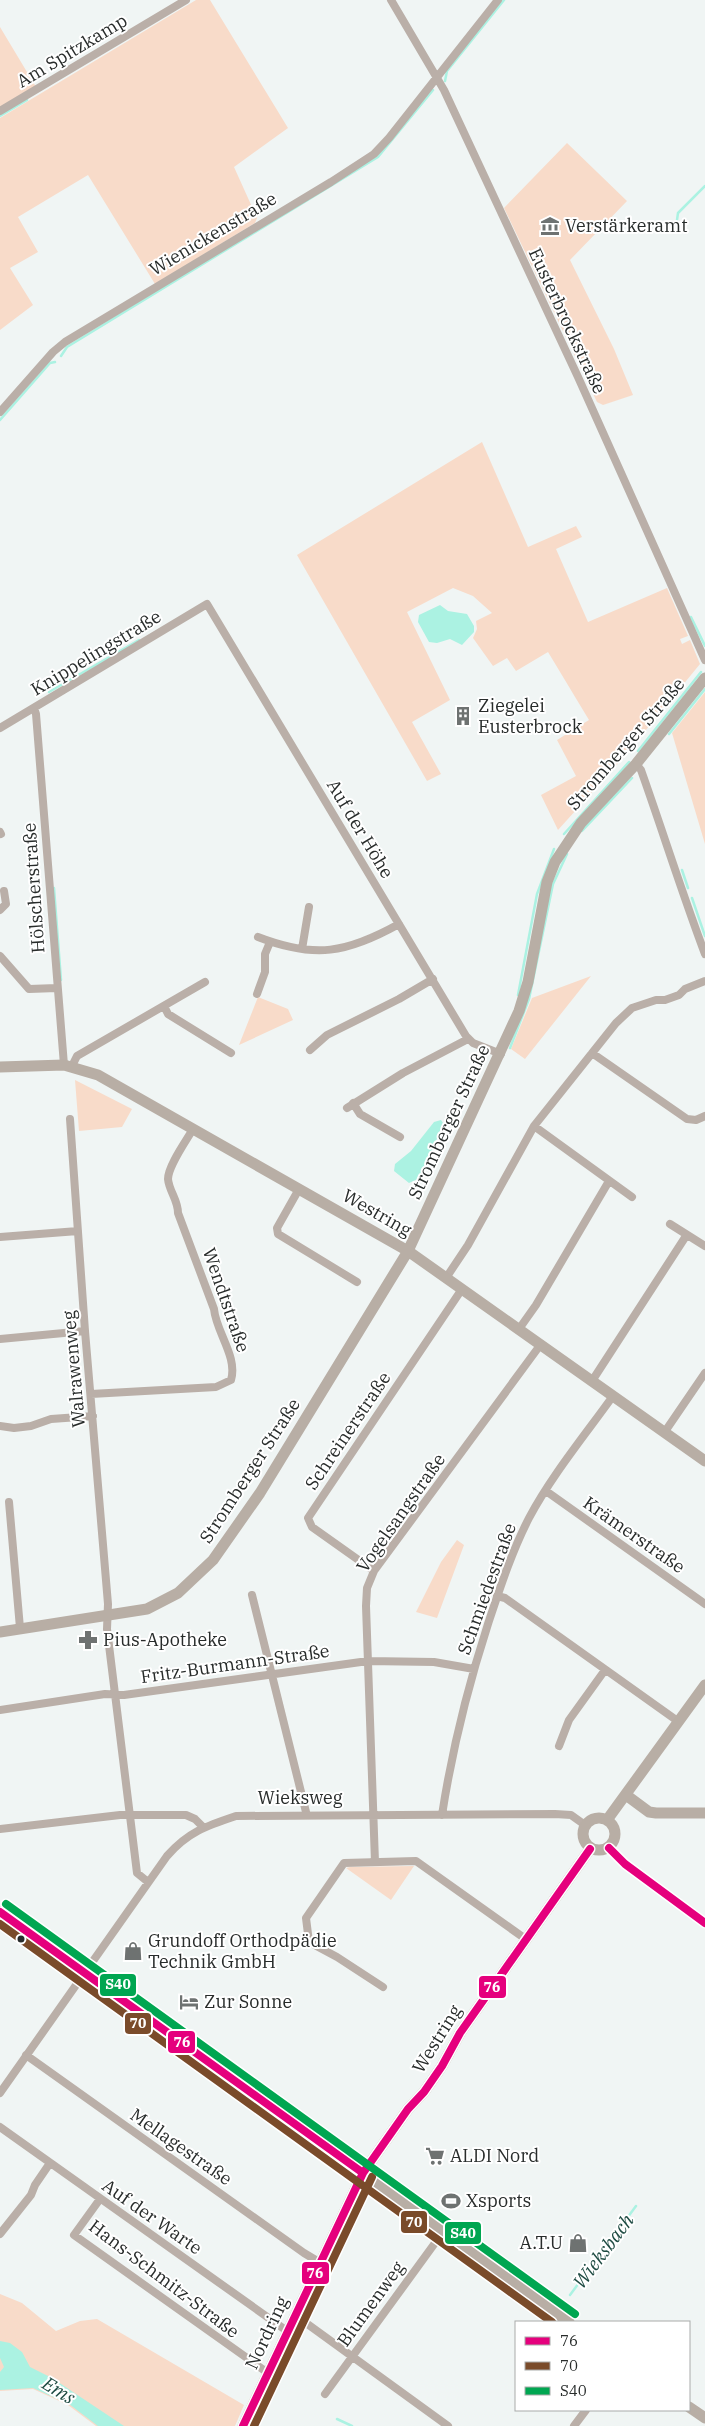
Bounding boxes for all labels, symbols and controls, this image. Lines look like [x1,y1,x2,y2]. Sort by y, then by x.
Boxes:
street label: Am Spitzkamp [12,9,131,93]
street label: Wienickenstraße [145,187,281,281]
place label: Verstärkeramt [565,214,688,237]
museum icon: Verstärkeramt [539,215,561,237]
street label: Eusterbrockstraße [524,244,611,397]
street label: Knippelingstraße [26,605,165,701]
street label: Stromberger Straße [562,673,689,815]
place label: Ziegelei Eusterbrock [478,694,583,738]
building icon: Ziegelei Eusterbrock [452,705,474,727]
street label: Auf der Höhe [322,775,399,882]
street label: Hölscherstraße [17,822,50,954]
street label: Stromberger Straße [403,1041,495,1203]
street label: Westring [338,1184,416,1242]
street label: Wendtstraße [198,1245,255,1355]
street label: Walrawenweg [57,1309,90,1429]
street label: Schreinerstraße [300,1367,396,1494]
street label: Stromberger Straße [194,1394,305,1548]
street label: Vogelsangstraße [351,1449,450,1577]
street label: Krämerstraße [579,1491,690,1578]
street label: Schmiedestraße [452,1520,521,1658]
place label: Pius-Apotheke [103,1628,227,1651]
pharmacy icon: Pius-Apotheke [77,1629,99,1651]
street label: Fritz-Burmann-Straße [139,1639,331,1688]
street label: Wieksweg [258,1786,343,1809]
place label: Grundoff Orthodpädie Technik GmbH [148,1929,337,1973]
unlabelled marker [16,1934,26,1944]
shop icon: Grundoff Orthodpädie Technik GmbH [122,1940,144,1962]
line badge: S40 [99,1973,137,1997]
text: S40 [105,1975,131,1993]
line badge: 76 [478,1975,507,1999]
text: 76 [484,1978,500,1996]
place label: Zur Sonne [204,1990,292,2013]
hotel icon: Zur Sonne [178,1991,200,2013]
street label: Westring [407,2000,467,2077]
line badge: 70 [124,2012,152,2035]
text: 70 [130,2014,146,2032]
line badge: 76 [167,2030,196,2054]
text: 76 [174,2033,190,2051]
street label: Mellagestraße [126,2103,237,2190]
place label: ALDI Nord [450,2144,539,2167]
supermarket icon: ALDI Nord [424,2145,446,2167]
street label: Auf der Warte [98,2174,207,2259]
place label: Xsports [466,2189,531,2212]
sports icon: Xsports [440,2190,462,2212]
water label: Wieksbach [567,2209,639,2293]
line badge: 70 [400,2210,428,2234]
text: 70 [406,2213,422,2231]
street label: Hans-Schmitz-Straße [84,2214,244,2343]
line badge: S40 [444,2221,482,2245]
text: S40 [450,2224,476,2242]
place label: A.T.U [520,2231,563,2254]
shop icon: A.T.U [567,2232,589,2254]
street label: Blumenweg [332,2256,409,2351]
line badge: 76 [301,2261,330,2285]
text: 76 [307,2264,323,2282]
street label: Nordring [240,2292,294,2373]
legend [515,2321,690,2411]
text: 76 [560,2331,578,2350]
text: 70 [560,2356,578,2375]
water label: Ems [37,2370,80,2409]
text: S40 [560,2381,587,2400]

